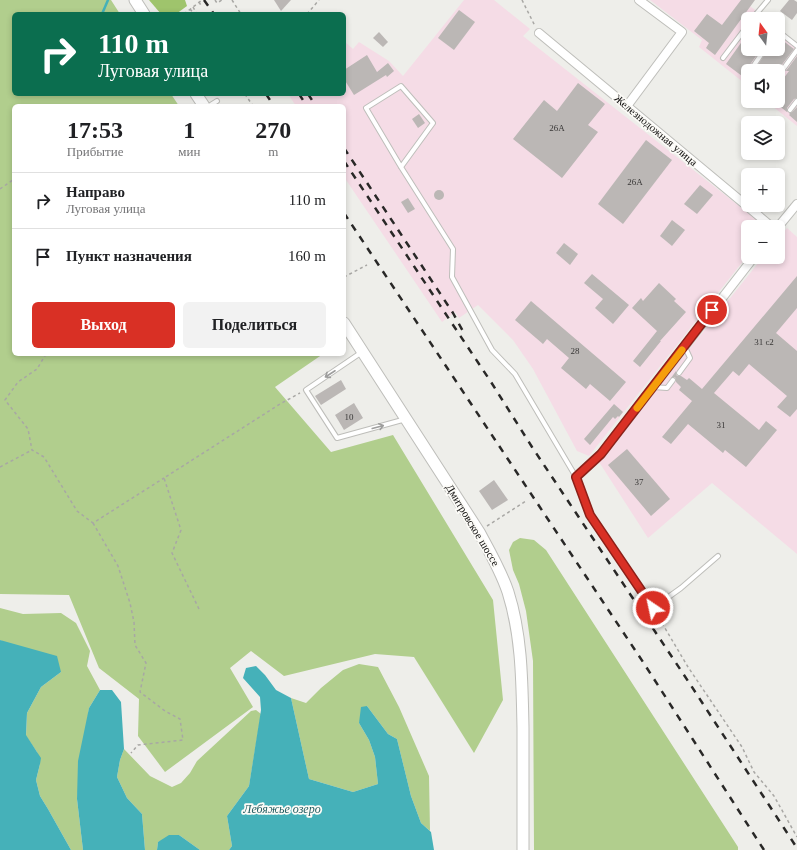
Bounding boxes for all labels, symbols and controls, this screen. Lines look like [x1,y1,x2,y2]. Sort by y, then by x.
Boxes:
north arrow [741,12,785,56]
map controls [741,12,785,264]
icon: right [32,28,84,80]
text: 110 m [98,28,169,59]
text: Луговая улица [98,61,208,81]
button: sound [741,64,785,108]
street label: Железнодожная улица [612,92,700,168]
button: layers [741,116,785,160]
text: 17:53 [67,117,123,143]
text: 1 [183,117,195,143]
text: 270 [255,117,291,143]
house number: 26А [549,123,565,133]
text: Прибытие [67,144,123,159]
text: мин [178,144,200,159]
text: m [268,144,278,159]
button: + [741,168,785,212]
house number: 26А [627,177,643,187]
text: Направо [66,184,125,200]
icon: right [32,190,54,212]
text: 110 m [289,192,326,208]
text: Луговая улица [66,201,146,216]
button: − [741,220,785,264]
icon: arrive [32,246,54,268]
text: Пункт назначения [66,248,192,264]
text: 160 m [288,248,326,264]
pin [695,293,729,327]
icon: arrive [701,299,723,321]
button: Выход [32,302,175,348]
button: Поделиться [183,302,326,348]
house number: 31 с2 [754,337,774,347]
house number: 28 [571,346,580,356]
one-way arrow [325,370,336,378]
house number: 10 [345,412,354,422]
house number: 31 [717,420,726,430]
one-way arrow [372,423,385,430]
house number: 37 [635,477,644,487]
street label: Дмитровское шоссе [444,482,502,568]
position arrow [632,587,674,629]
water label: Лебяжье озеро [242,802,321,816]

